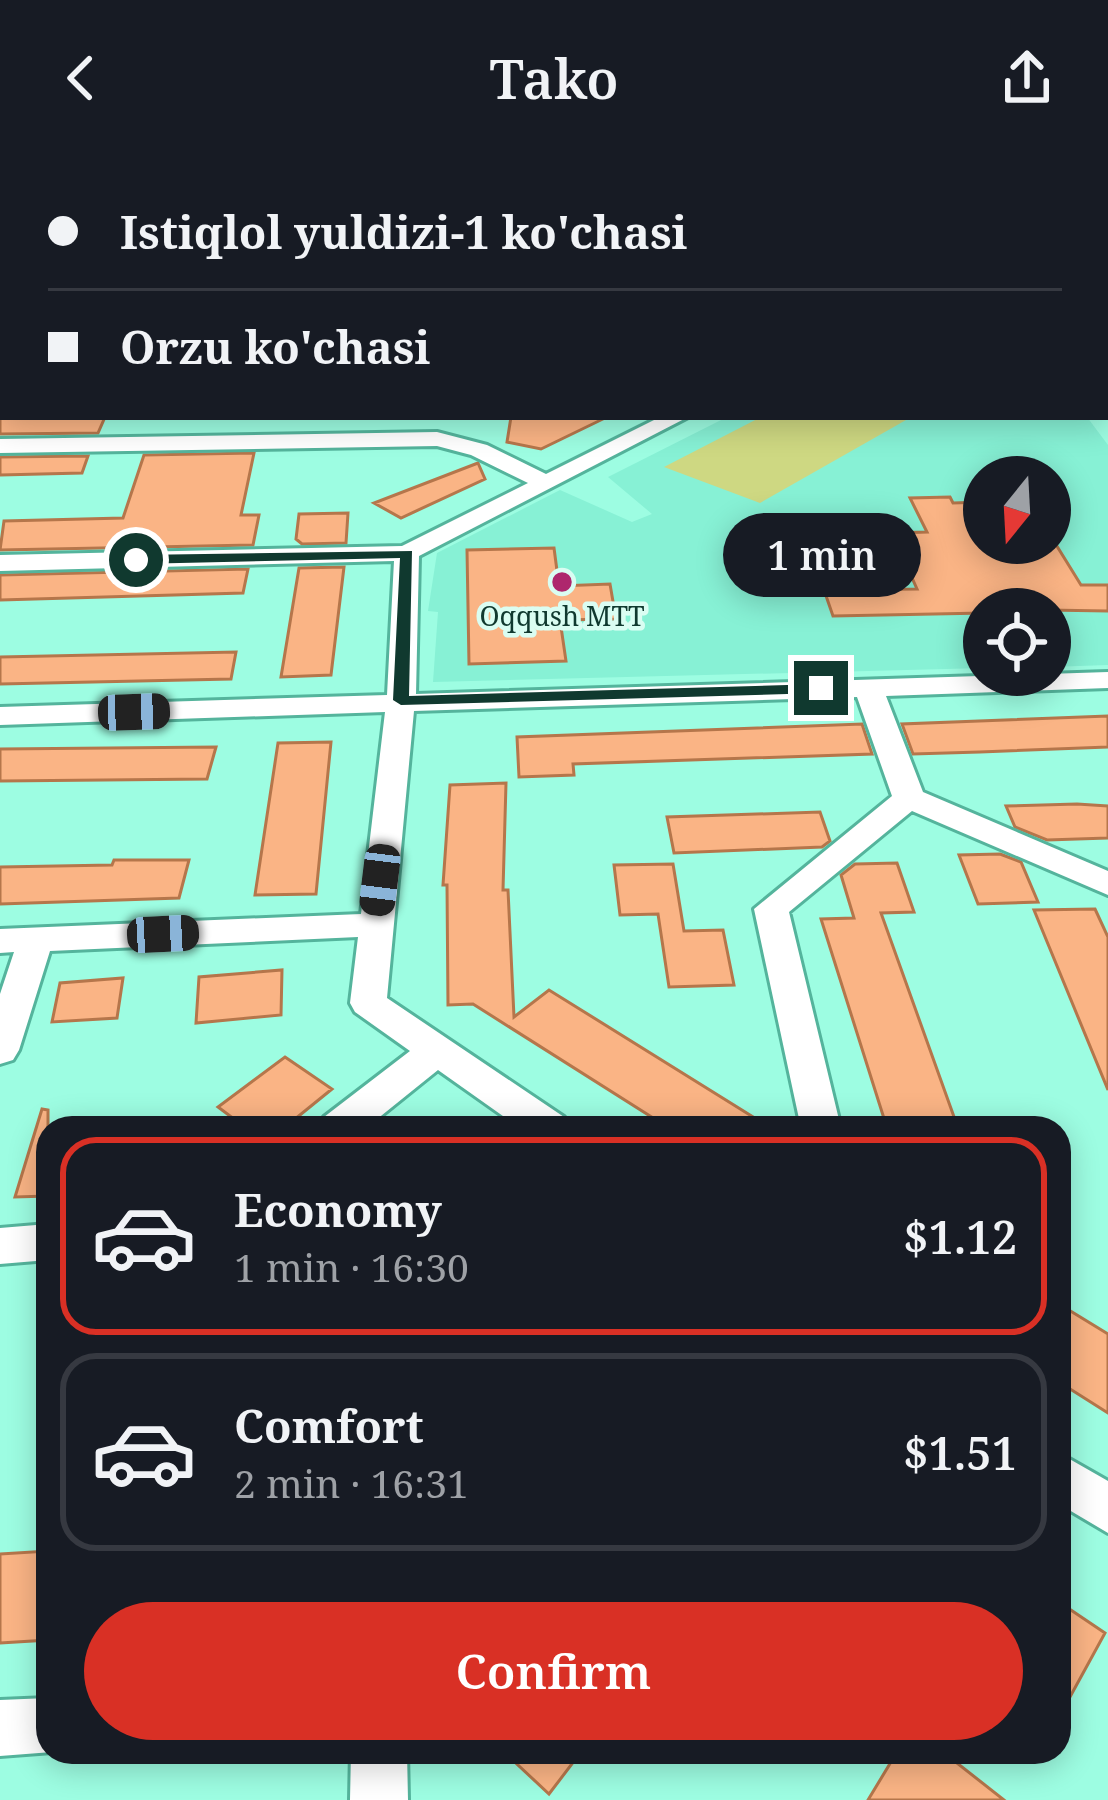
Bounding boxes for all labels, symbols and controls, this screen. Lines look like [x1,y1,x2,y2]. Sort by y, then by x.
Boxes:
text: Tako [489,41,619,115]
icon: back [48,45,114,111]
icon: share [994,45,1060,111]
text: Istiqlol yuldizi-1 ko'chasi [120,201,687,262]
text: Orzu ko'chasi [120,316,430,377]
north arrow [963,456,1071,564]
map controls [963,456,1071,696]
callout: 1 min [722,514,920,598]
text: 1 min [768,528,876,581]
route start [109,533,163,587]
marker: Oqqush MTT [549,569,575,595]
button: locate [963,588,1071,696]
place label: Oqqush MTT [479,597,645,634]
route end [794,661,848,715]
car [97,693,171,731]
car [358,842,402,918]
car [126,914,200,954]
text: Economy [234,1179,442,1240]
icon: car [90,1182,198,1290]
text: $1.12 [903,1206,1017,1267]
text: 1 min · 16:30 [234,1240,469,1293]
text: Comfort [234,1395,424,1456]
icon: car [90,1398,198,1506]
text: $1.51 [903,1422,1017,1483]
text: 2 min · 16:31 [234,1456,469,1509]
button: Confirm [84,1602,1023,1740]

